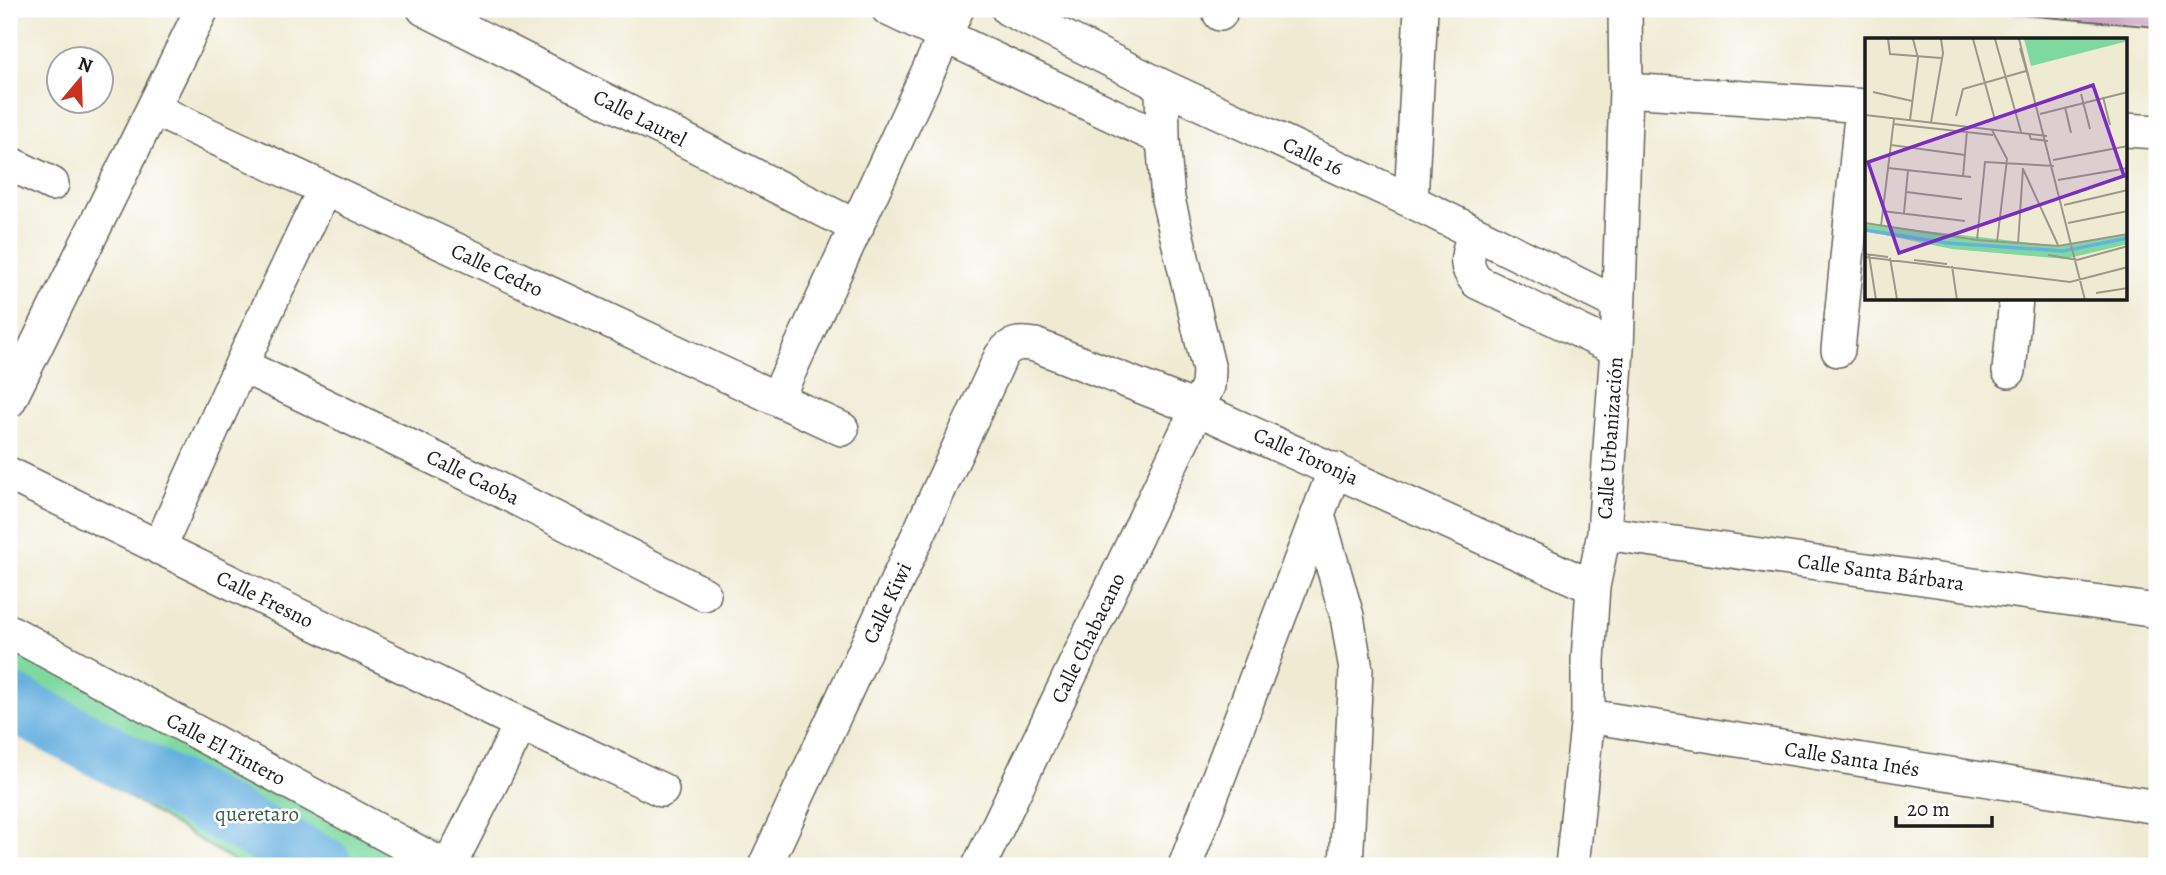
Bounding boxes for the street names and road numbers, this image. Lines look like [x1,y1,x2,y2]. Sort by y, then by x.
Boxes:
street label: Calle Laurel [589,83,691,153]
street label: Calle 16 [1278,130,1348,182]
street label: Calle Cedro [446,237,548,303]
street label: Calle Urbanización [1590,356,1630,520]
street label: Calle Toronja [1249,420,1363,492]
street label: Calle Caoba [422,442,525,512]
street label: Calle Santa Bárbara [1796,546,1966,598]
street label: Calle Kiwi [856,558,918,648]
street label: Calle Fresno [212,563,318,635]
street label: Calle Chabacano [1044,568,1132,708]
street label: Calle El Tintero [161,706,291,792]
street label: Calle Santa Inés [1782,735,1922,783]

